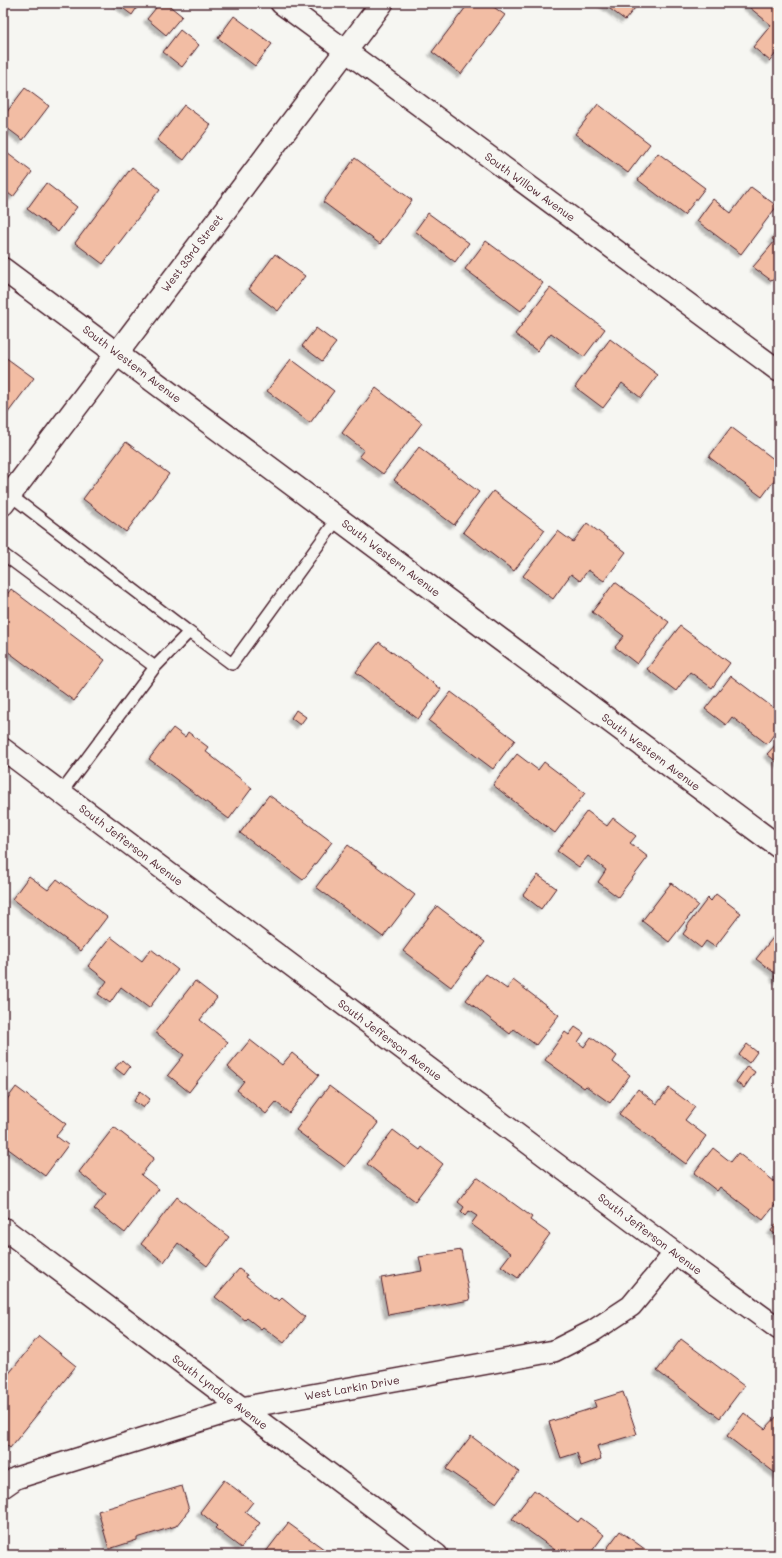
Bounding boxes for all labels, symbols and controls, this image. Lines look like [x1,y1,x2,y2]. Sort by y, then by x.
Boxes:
street label: South Willow Avenue [482,149,579,225]
street label: West 33rd Street [157,210,226,295]
street label: South Western Avenue [80,322,185,406]
street label: South Western Avenue [339,516,444,600]
street label: South Western Avenue [599,710,704,794]
street label: South Jefferson Avenue [76,801,187,889]
street label: South Jefferson Avenue [335,996,446,1084]
street label: South Jefferson Avenue [595,1190,706,1278]
street label: South Lyndale Avenue [170,1351,271,1433]
street label: West Larkin Drive [303,1372,401,1403]

